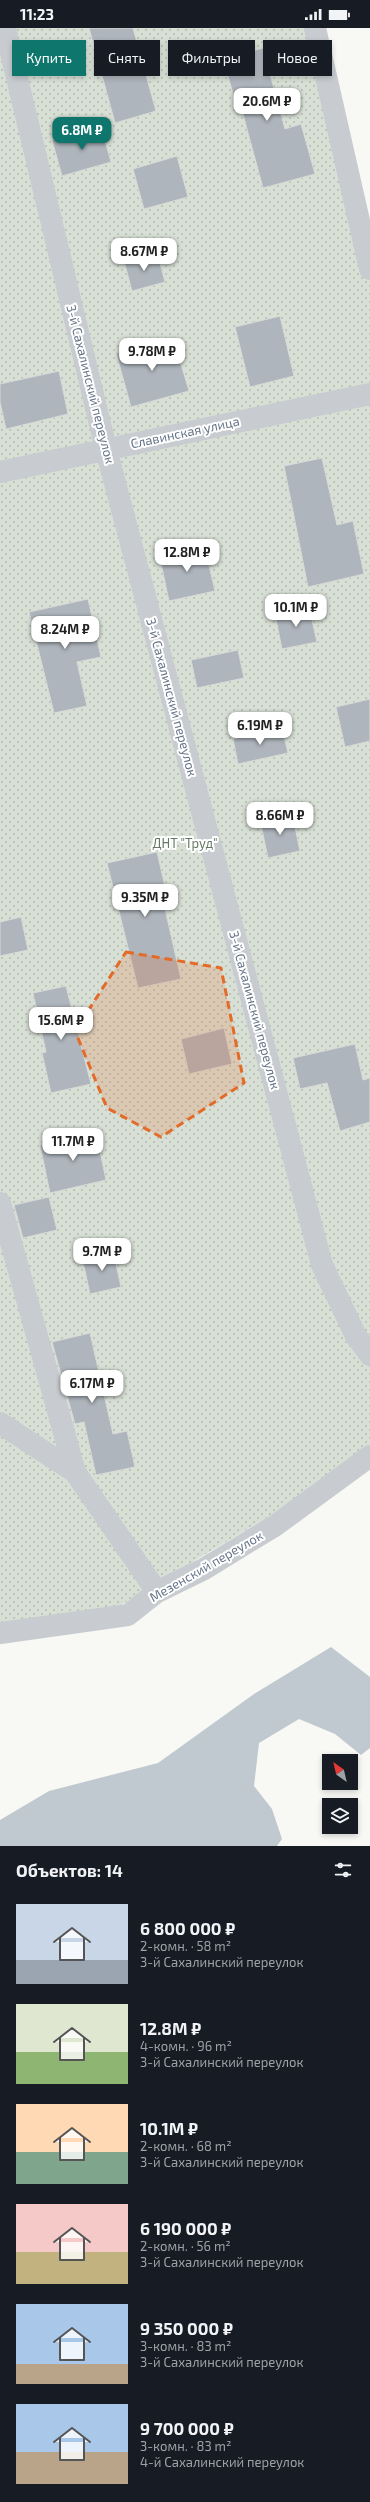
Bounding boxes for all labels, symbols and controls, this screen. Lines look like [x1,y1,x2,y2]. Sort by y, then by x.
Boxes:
text: 11:23 [20,5,54,23]
chip: Купить [12,40,86,76]
chip: Снять [94,40,160,76]
chip: Фильтры [168,40,255,76]
chip: Новое [263,40,332,76]
pin: 20.6M ₽ [230,88,304,122]
text: 20.6M ₽ [243,93,291,109]
pin: 6.8M ₽ [49,117,115,151]
text: 6.8M ₽ [61,122,103,138]
pin: 8.67M ₽ [107,238,181,272]
text: 8.67M ₽ [120,243,168,259]
street label: 3-й Сахалинский переулок [63,303,119,465]
pin: 9.78M ₽ [115,338,189,372]
text: 9.78M ₽ [128,343,176,359]
street label: Славинская улица [129,413,241,451]
pin: 12.8M ₽ [150,539,224,573]
text: 12.8M ₽ [164,544,210,560]
pin: 10.1M ₽ [259,594,333,628]
text: 10.1M ₽ [274,599,318,615]
pin: 8.24M ₽ [28,616,102,650]
street label: 3-й Сахалинский переулок [143,616,201,778]
text: 8.24M ₽ [40,621,90,637]
pin: 6.19M ₽ [223,712,297,746]
text: 6.19M ₽ [237,717,283,733]
pin: 8.66M ₽ [243,802,317,836]
text: 8.66M ₽ [256,807,305,823]
park label: ДНТ "Труд" [152,835,218,851]
pin: 9.35M ₽ [108,884,182,918]
text: 9.35M ₽ [121,889,169,905]
street label: 3-й Сахалинский переулок [226,929,284,1091]
pin: 15.6M ₽ [24,1007,98,1041]
text: 15.6M ₽ [38,1012,84,1028]
pin: 11.7M ₽ [36,1128,110,1162]
text: 11.7M ₽ [51,1133,95,1149]
pin: 9.7M ₽ [69,1238,135,1272]
text: 9.7M ₽ [82,1243,122,1259]
pin: 6.17M ₽ [55,1370,129,1404]
text: 6.17M ₽ [69,1375,115,1391]
street label: Мезенский переулок [146,1527,266,1605]
north arrow [322,1754,358,1790]
map controls [322,1754,358,1834]
button: layers [322,1798,358,1834]
icon: filters [332,1859,354,1881]
text: Объектов: 14 [16,1860,123,1880]
text: 6 800 000 ₽ [140,1918,235,1938]
icon: home [48,1920,96,1968]
text: 2-комн. · 58 m² [140,1938,231,1954]
text: 3-й Сахалинский переулок [140,1954,304,1970]
text: 12.8M ₽ [140,2018,201,2038]
icon: home [48,2020,96,2068]
text: 4-комн. · 96 m² [140,2038,232,2054]
text: 3-й Сахалинский переулок [140,2054,304,2070]
text: 10.1M ₽ [140,2118,198,2138]
icon: home [48,2120,96,2168]
text: 2-комн. · 68 m² [140,2138,232,2154]
text: 3-й Сахалинский переулок [140,2154,304,2170]
text: 6 190 000 ₽ [140,2218,231,2238]
icon: home [48,2220,96,2268]
text: 2-комн. · 56 m² [140,2238,231,2254]
text: 3-й Сахалинский переулок [140,2254,304,2270]
text: 9 350 000 ₽ [140,2318,233,2338]
icon: home [48,2320,96,2368]
text: 3-комн. · 83 m² [140,2338,231,2354]
text: 3-й Сахалинский переулок [140,2354,304,2370]
text: 9 700 000 ₽ [140,2418,234,2438]
icon: home [48,2420,96,2468]
text: 3-комн. · 83 m² [140,2438,231,2454]
text: 4-й Сахалинский переулок [140,2454,304,2470]

